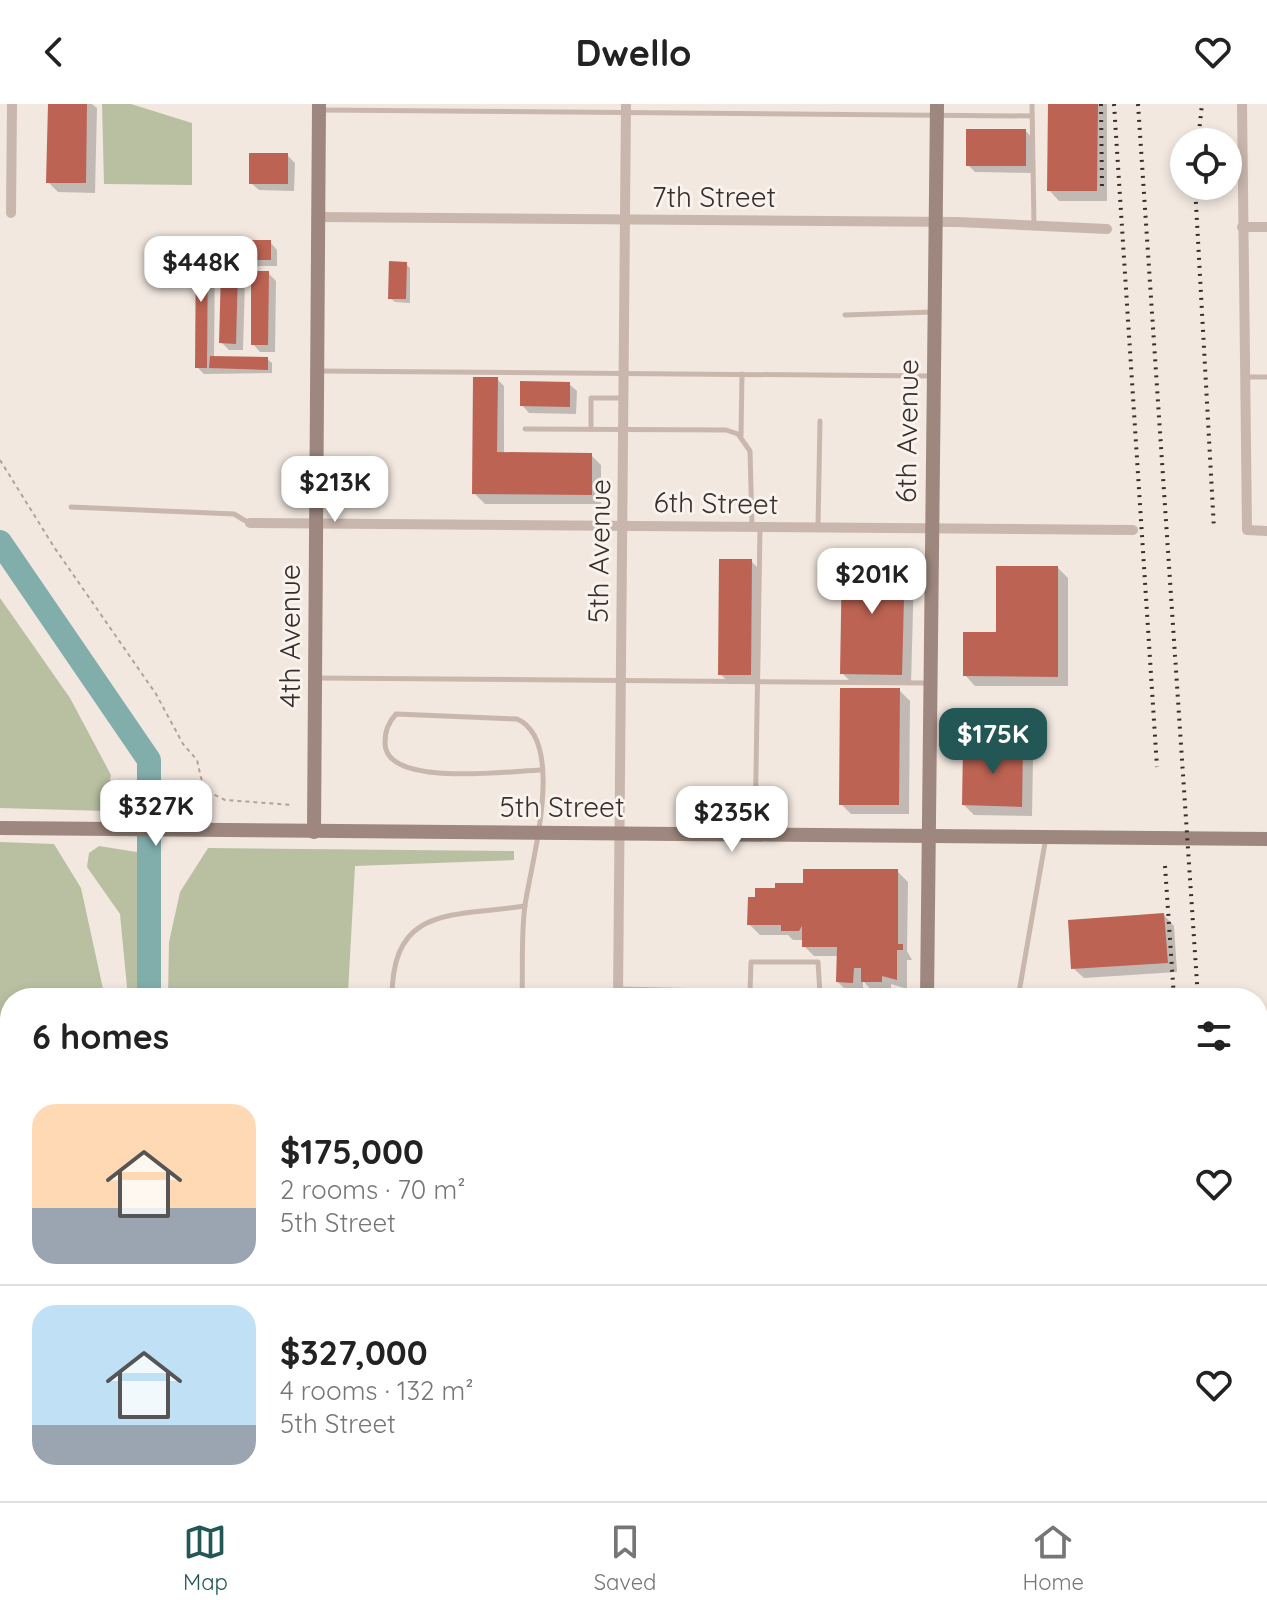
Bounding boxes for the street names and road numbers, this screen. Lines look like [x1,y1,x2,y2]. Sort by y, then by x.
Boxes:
street label: 7th Street [652,179,776,214]
street label: 6th Avenue [888,359,925,503]
street label: 5th Avenue [580,479,617,623]
street label: 6th Street [653,484,779,521]
street label: 4th Avenue [272,564,307,708]
street label: 5th Street [500,789,624,824]

